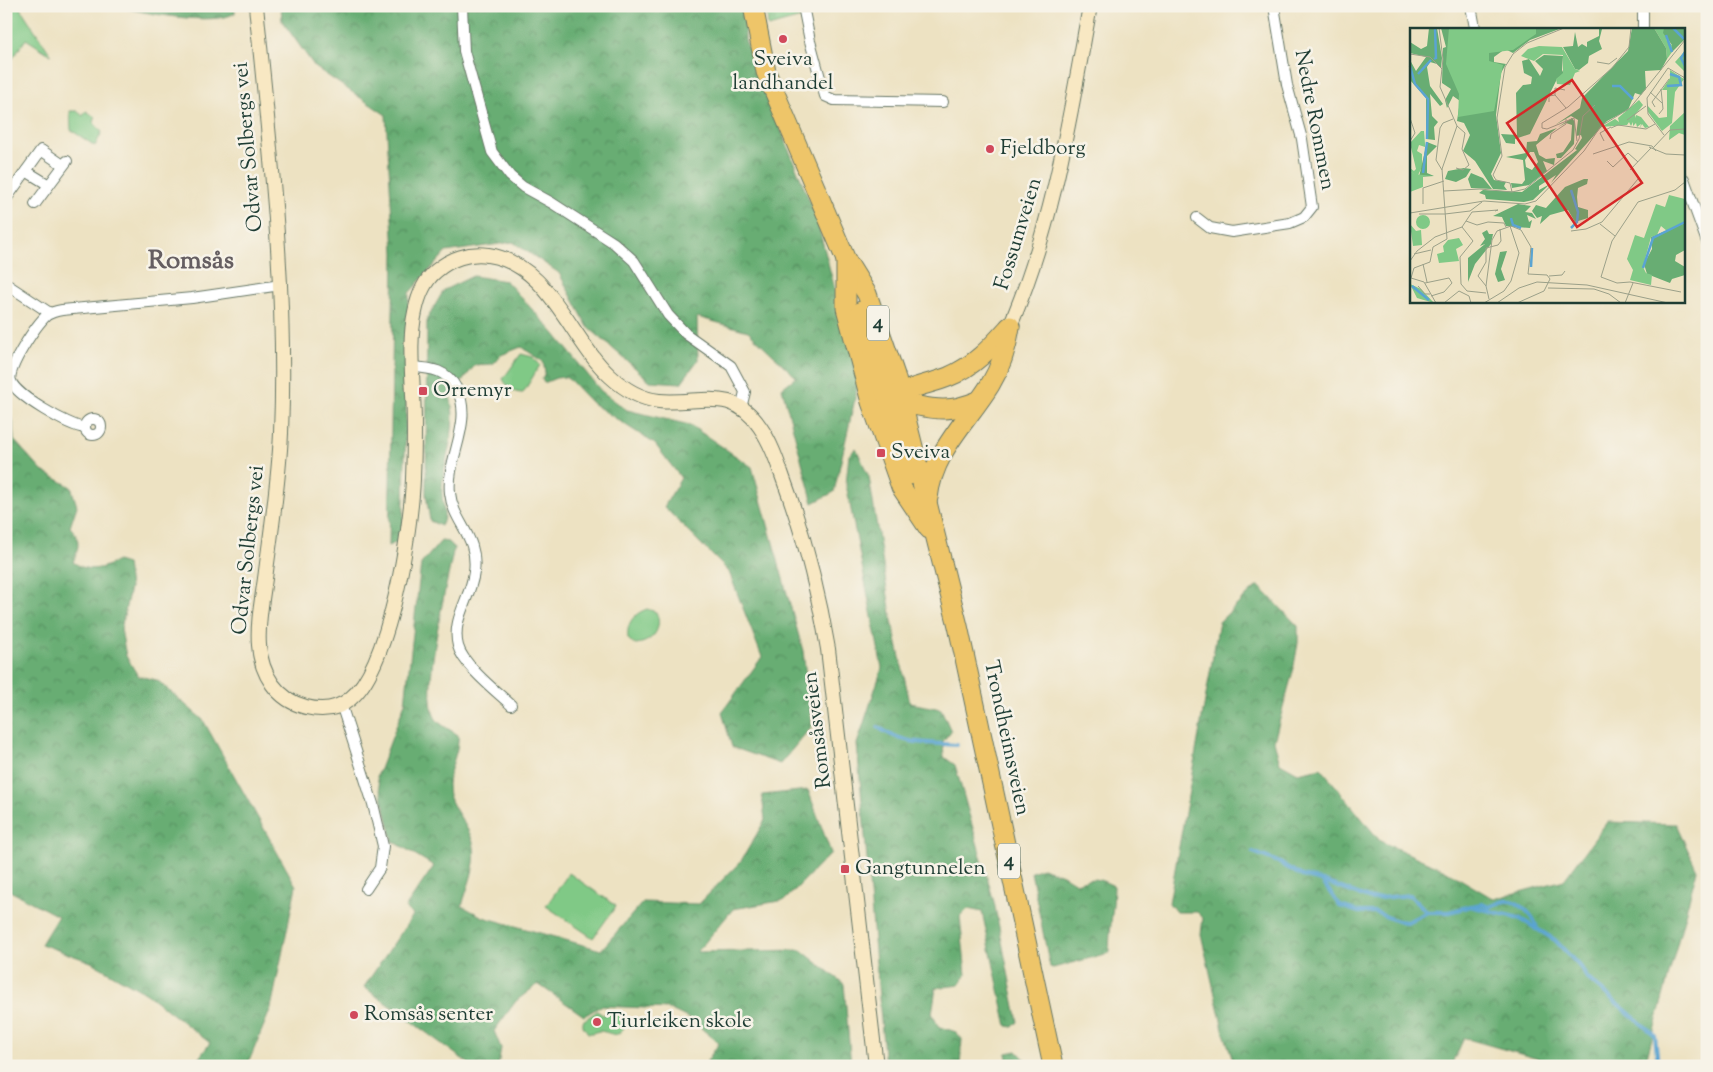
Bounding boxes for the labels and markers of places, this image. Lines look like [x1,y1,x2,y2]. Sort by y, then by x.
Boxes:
marker: Sveiva landhandel [777,33,789,45]
place label: Sveiva landhandel [732,45,834,99]
place label: Fjeldborg [1000,134,1086,164]
marker: Fjeldborg [984,143,996,155]
place label: Orremyr [433,376,512,406]
marker: Orremyr [417,385,429,397]
place label: Sveiva [891,438,951,468]
marker: Sveiva [875,447,887,459]
place label: Gangtunnelen [855,854,986,884]
marker: Gangtunnelen [839,863,851,875]
place label: Romsås senter [364,1000,493,1030]
place label: Tiurleiken skole [607,1007,752,1037]
marker: Romsås senter [348,1009,360,1021]
marker: Tiurleiken skole [591,1016,603,1028]

